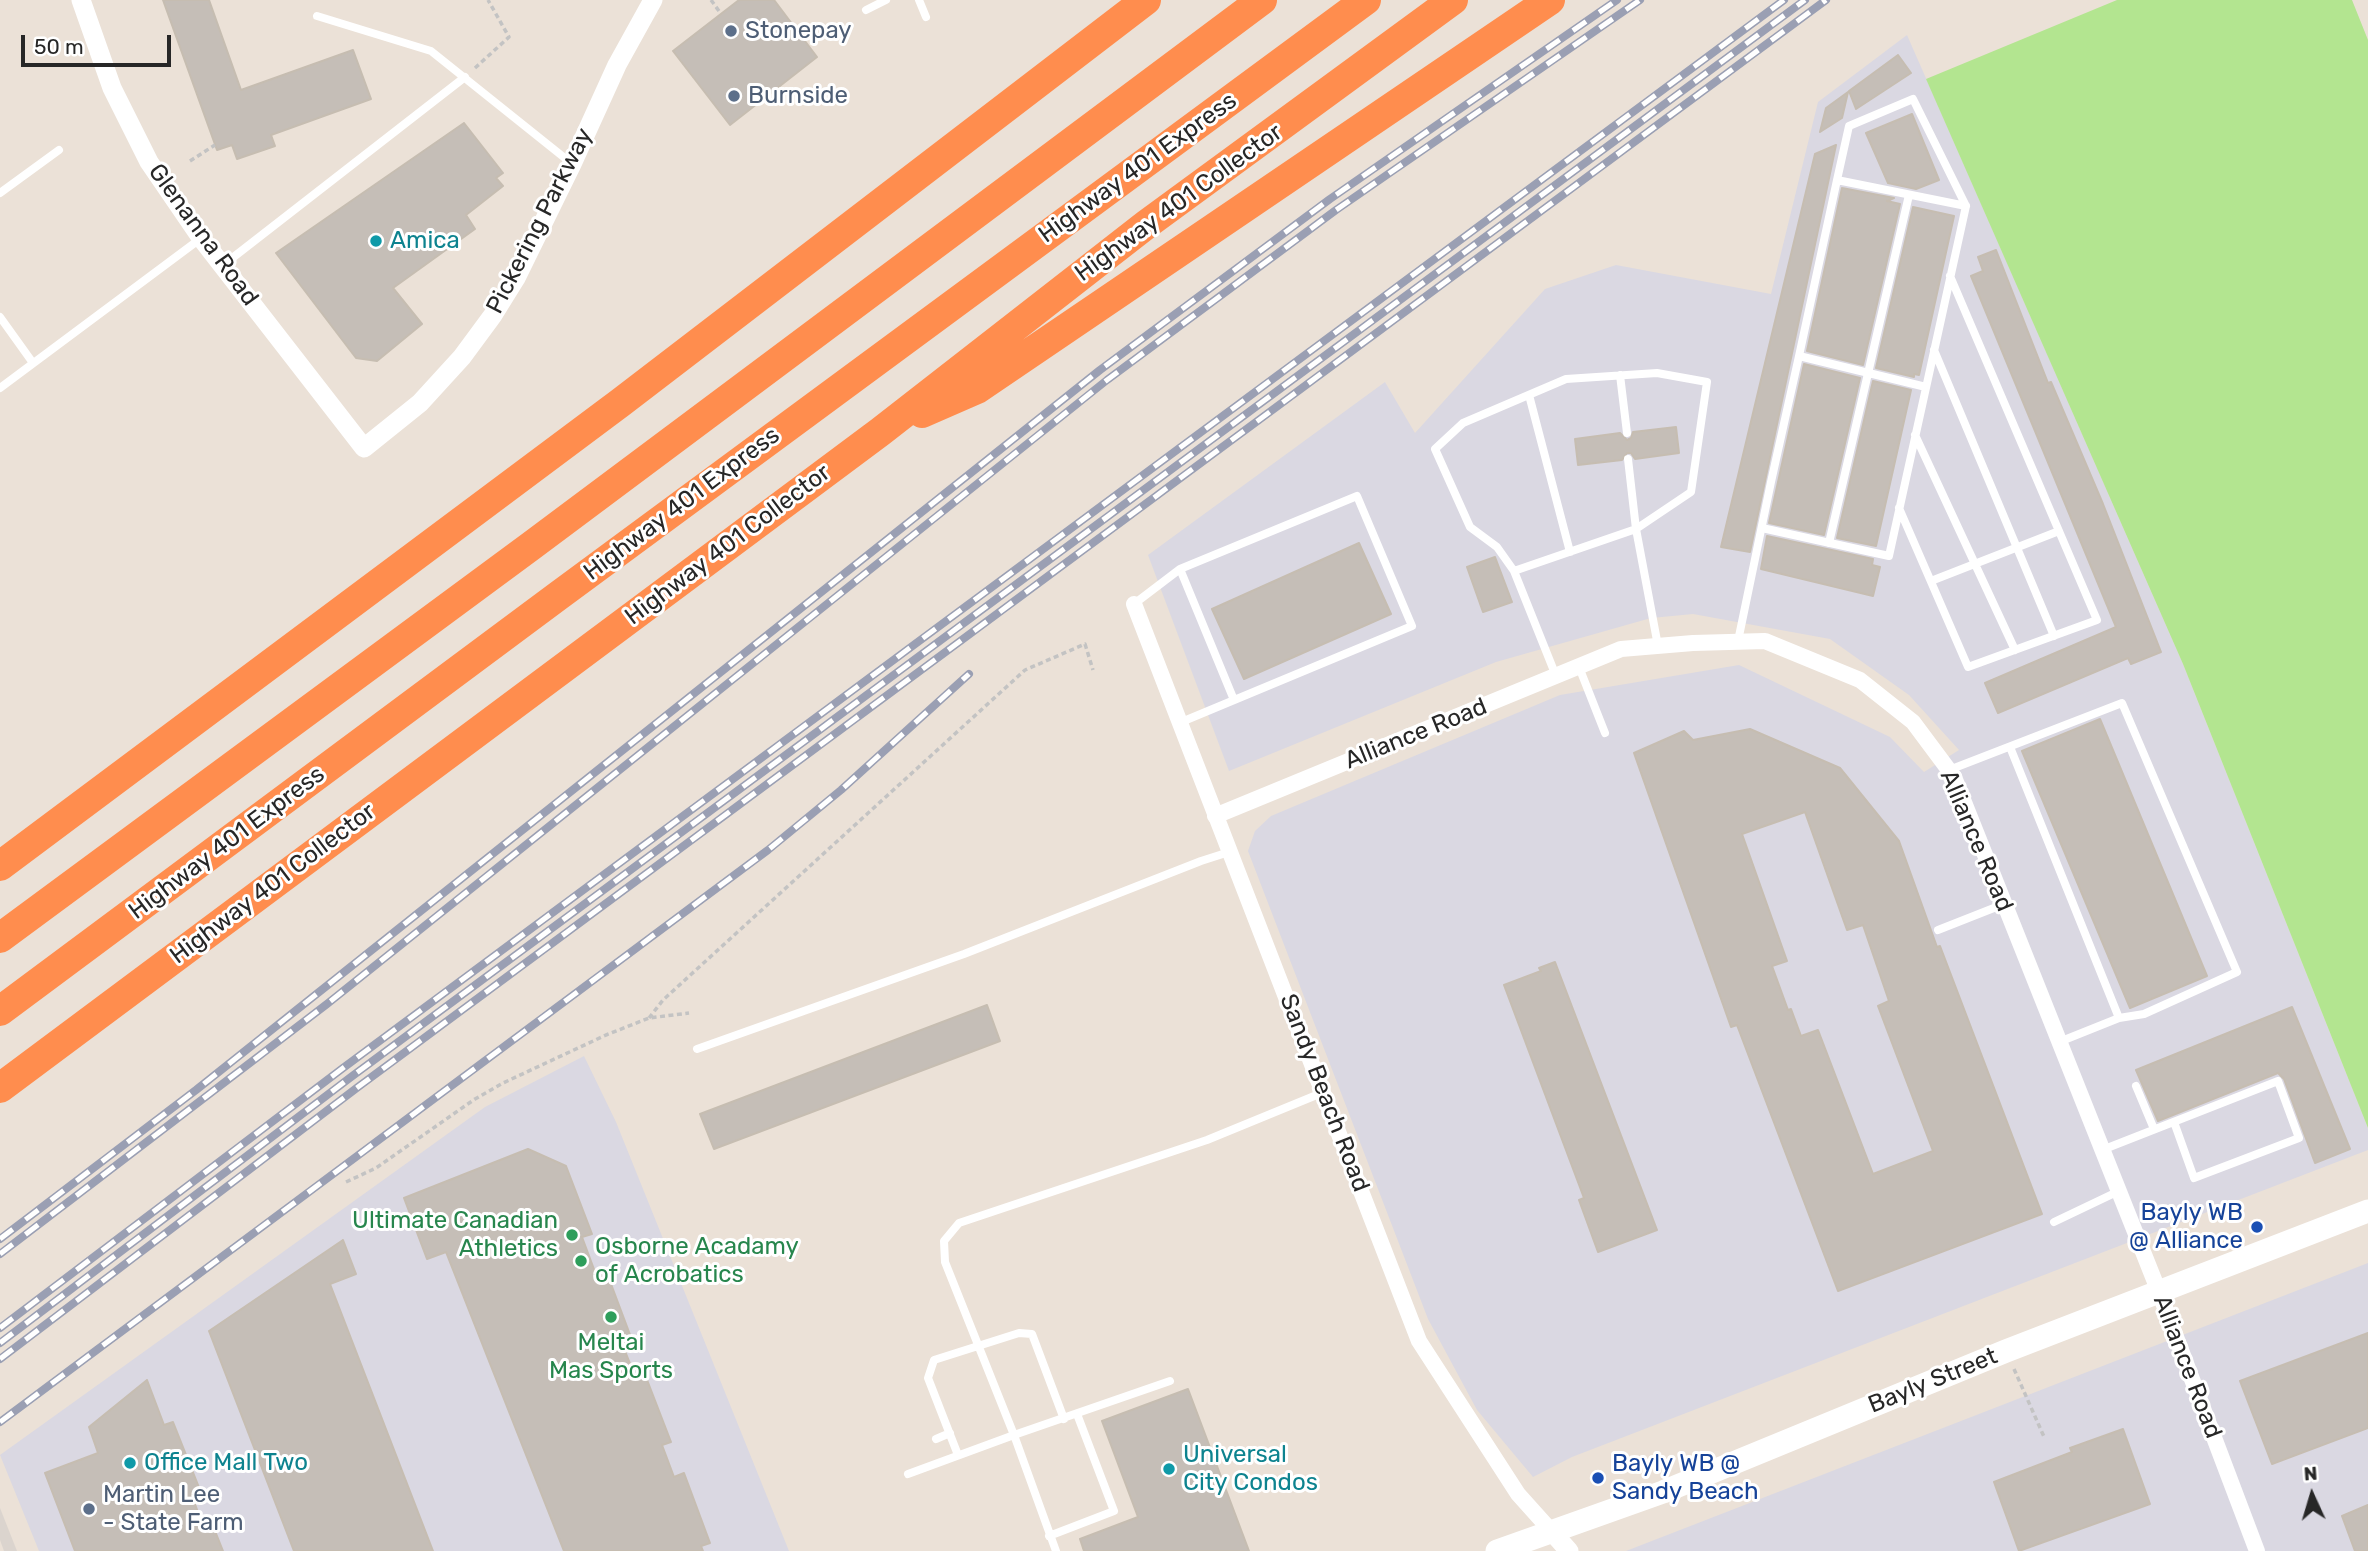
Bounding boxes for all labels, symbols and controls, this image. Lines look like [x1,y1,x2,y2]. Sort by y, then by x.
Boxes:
place label: Stonepay [745,17,852,45]
scale bar [24,21,175,65]
marker: Stonepay [723,23,739,39]
text: 50 m [34,34,84,59]
place label: Burnside [748,82,848,110]
street label: Highway 401 Express [1033,87,1243,249]
marker: Burnside [726,88,742,104]
street label: Highway 401 Collector [1070,118,1288,288]
street label: Pickering Parkway [481,123,599,319]
street label: Glenanna Road [142,158,264,312]
place label: Amica [390,227,460,255]
marker: Amica [368,233,384,249]
street label: Highway 401 Express [578,421,786,587]
street label: Highway 401 Collector [620,458,836,632]
street label: Alliance Road [1341,692,1491,776]
street label: Highway 401 Express [123,760,331,926]
street label: Alliance Road [1933,766,2019,916]
street label: Highway 401 Collector [165,797,381,971]
street label: Sandy Beach Road [1273,990,1375,1196]
place label: Bayly WB @ Alliance [2129,1199,2243,1255]
place label: Ultimate Canadian Athletics [352,1207,558,1263]
marker: Bayly WB @ Alliance [2249,1219,2265,1235]
marker: Ultimate Canadian Athletics [564,1227,580,1243]
place label: Osborne Acadamy of Acrobatics [595,1233,799,1289]
marker: Osborne Acadamy of Acrobatics [573,1253,589,1269]
street label: Alliance Road [2147,1291,2227,1443]
marker: Meltai Mas Sports [603,1309,619,1325]
place label: Meltai Mas Sports [549,1329,673,1385]
street label: Bayly Street [1864,1342,2002,1420]
place label: Universal City Condos [1183,1441,1318,1497]
place label: Office Mall Two [144,1449,308,1477]
place label: Bayly WB @ Sandy Beach [1612,1450,1759,1506]
marker: Office Mall Two [122,1455,138,1471]
north arrow [2277,1460,2347,1530]
marker: Universal City Condos [1161,1461,1177,1477]
text: N [2303,1462,2318,1486]
marker: Bayly WB @ Sandy Beach [1590,1470,1606,1486]
place label: Martin Lee - State Farm [103,1481,244,1537]
marker: Martin Lee - State Farm [81,1501,97,1517]

